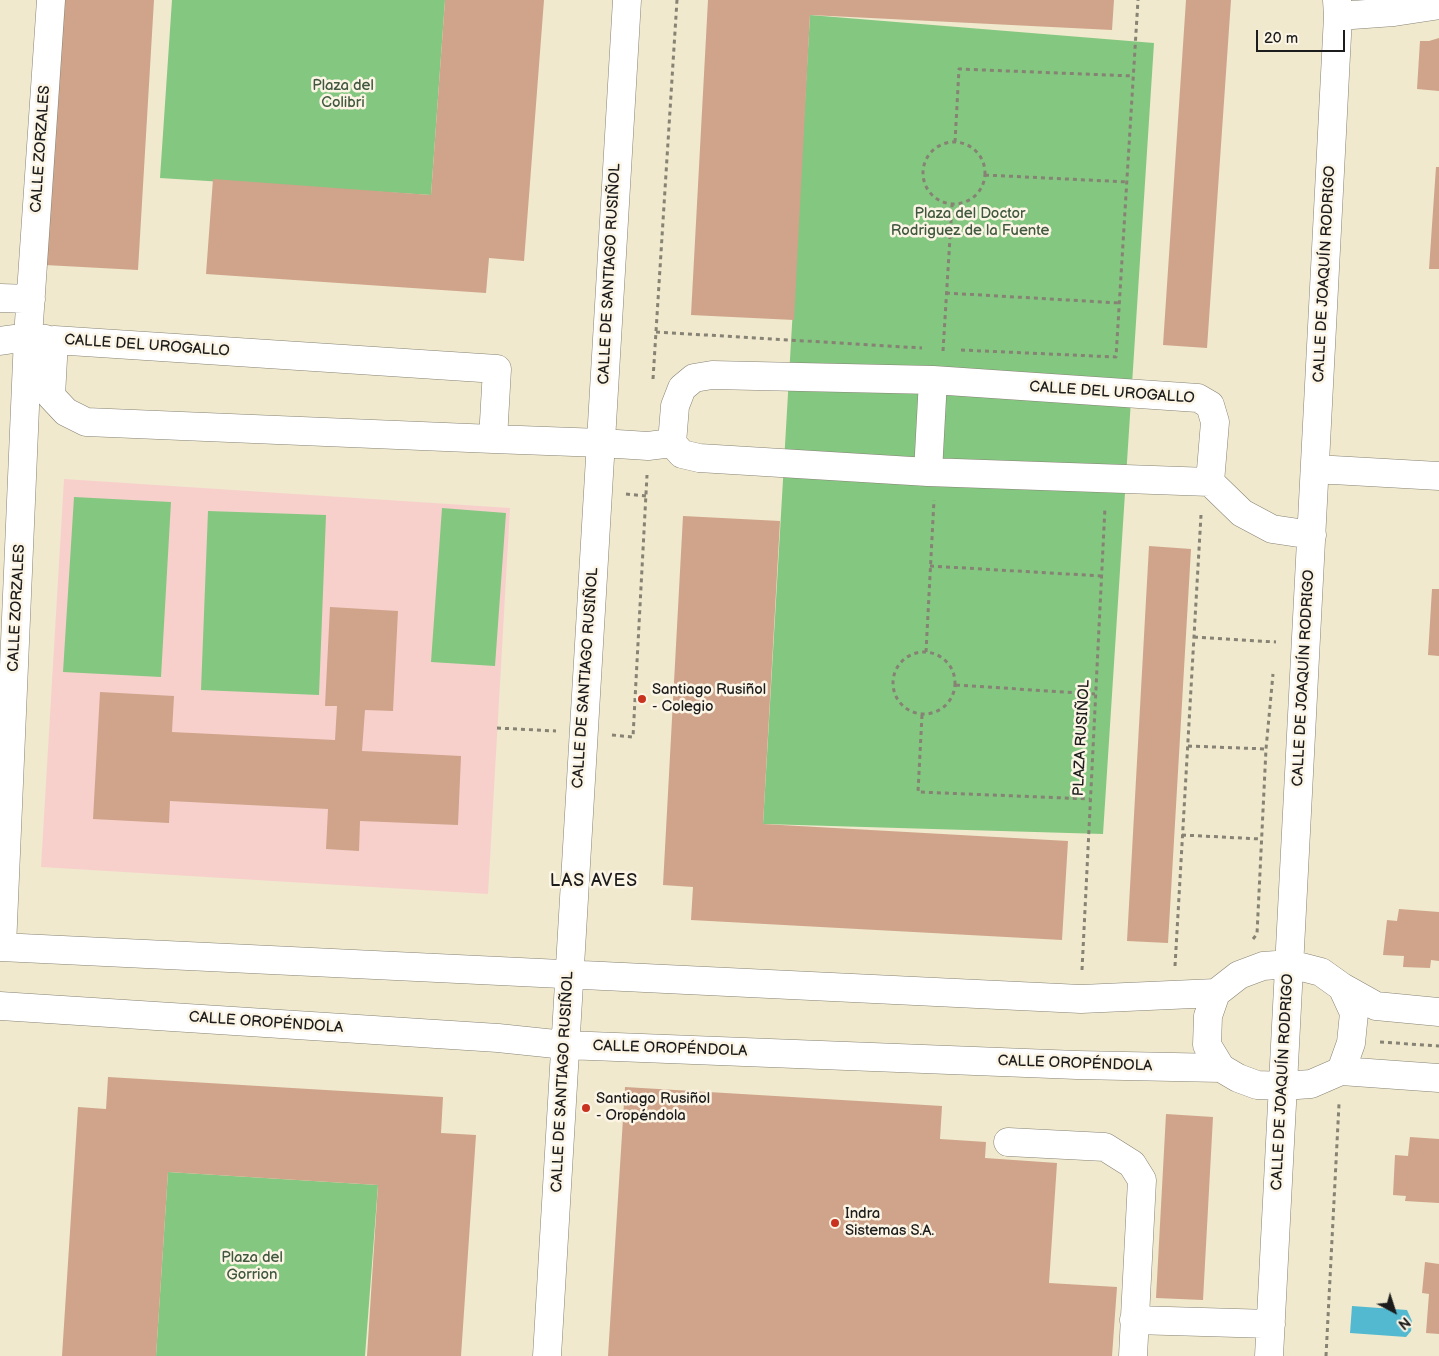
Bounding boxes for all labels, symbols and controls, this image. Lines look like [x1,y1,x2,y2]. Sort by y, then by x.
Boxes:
scale bar [1259,20,1348,52]
text: 20 m [1264,29,1298,48]
park label: Plaza del Colibri [312,77,374,112]
street label: CALLE ZORZALES [28,85,54,213]
street label: CALLE DE SANTIAGO RUSIÑOL [595,163,625,385]
street label: CALLE DE JOAQUÍN RODRIGO [1310,165,1340,383]
park label: Plaza del Doctor Rodriguez de la Fuente [891,205,1049,240]
street label: CALLE DEL UROGALLO [64,331,230,361]
street label: CALLE DEL UROGALLO [1029,378,1195,408]
street label: CALLE ZORZALES [5,544,29,672]
street label: CALLE DE SANTIAGO RUSIÑOL [569,567,603,789]
street label: CALLE DE JOAQUÍN RODRIGO [1289,569,1319,787]
street label: PLAZA RUSIÑOL [1070,679,1094,797]
place label: Santiago Rusiñol - Colegio [652,681,766,716]
marker: Santiago Rusiñol - Colegio [636,693,648,705]
district label: LAS AVES [549,870,639,892]
street label: CALLE DE SANTIAGO RUSIÑOL [548,971,578,1193]
street label: CALLE DE JOAQUÍN RODRIGO [1268,973,1298,1191]
street label: CALLE OROPÉNDOLA [188,1009,344,1037]
street label: CALLE OROPÉNDOLA [592,1037,748,1061]
street label: CALLE OROPÉNDOLA [997,1052,1153,1076]
place label: Santiago Rusiñol - Oropéndola [596,1090,710,1125]
marker: Santiago Rusiñol - Oropéndola [580,1102,592,1114]
place label: Indra Sistemas S.A. [845,1205,934,1240]
marker: Indra Sistemas S.A. [829,1217,841,1229]
park label: Plaza del Gorrion [221,1249,283,1284]
north arrow [1369,1286,1419,1336]
text: N [1394,1313,1413,1333]

